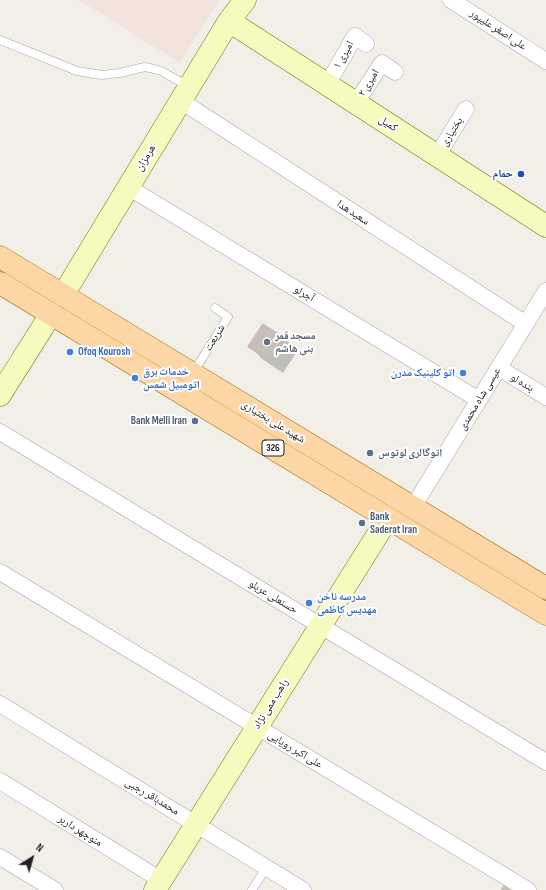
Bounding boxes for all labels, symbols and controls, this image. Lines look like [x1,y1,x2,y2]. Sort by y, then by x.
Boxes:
street label: علی اصغر علیپور [467,7,529,53]
street label: امیری ۱ [331,39,357,71]
street label: امیری ۲ [356,67,382,99]
street label: کمیل [376,113,400,135]
street label: بختیاری [438,115,466,149]
street label: هرمزان [133,142,159,174]
place label: حمام [493,167,513,181]
marker: حمام [516,169,526,179]
street label: سعید هدا [334,198,372,228]
street label: آجرلو [291,283,317,305]
street label: شریعت [202,322,228,354]
place label: مسجد قمر بنی هاشم [275,329,316,355]
marker: مسجد قمر بنی هاشم [262,337,272,347]
place label: Ofoq Kourosh [78,345,130,359]
marker: Ofoq Kourosh [65,347,75,357]
place label: خدمات برق اتومبیل شمس [143,365,200,391]
street label: عیسی شاه محمدی [456,365,504,433]
place label: اتو کلینیک مدرن [391,366,455,380]
marker: اتو کلینیک مدرن [458,368,468,378]
street label: بنده لو [508,371,536,395]
marker: خدمات برق اتومبیل شمس [130,373,140,383]
street label: شهید علی بختیاری [239,398,307,446]
place label: Bank Melli Iran [131,414,187,428]
marker: Bank Melli Iran [190,416,200,426]
road number: 326 [262,440,284,456]
place label: اتوگالری لوتوس [378,446,442,460]
marker: اتوگالری لوتوس [365,448,375,458]
place label: Bank Saderat Iran [370,510,417,536]
marker: Bank Saderat Iran [357,518,367,528]
street label: حسنعلی عربلو [246,577,300,617]
place label: مدرسه ناخن مهدیس کاظمی [317,590,377,616]
marker: مدرسه ناخن مهدیس کاظمی [304,598,314,608]
street label: راهب ممی نژاد [250,676,292,732]
street label: علی اکبر رویایی [265,729,325,771]
street label: محمدباقر رجبی [123,776,181,818]
street label: منوچهر داربر [55,812,105,850]
north arrow [12,838,52,878]
text: N [33,841,46,855]

